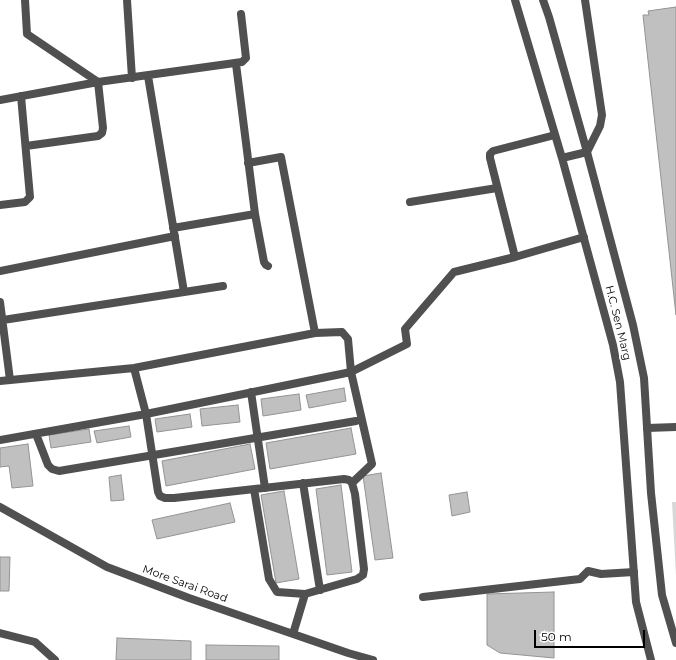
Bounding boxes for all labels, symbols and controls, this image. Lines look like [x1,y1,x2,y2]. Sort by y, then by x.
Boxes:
street label: H.C. Sen Marg [602,284,634,362]
street label: More Sarai Road [141,562,229,606]
scale bar [536,622,647,648]
text: 50 m [541,629,572,644]

